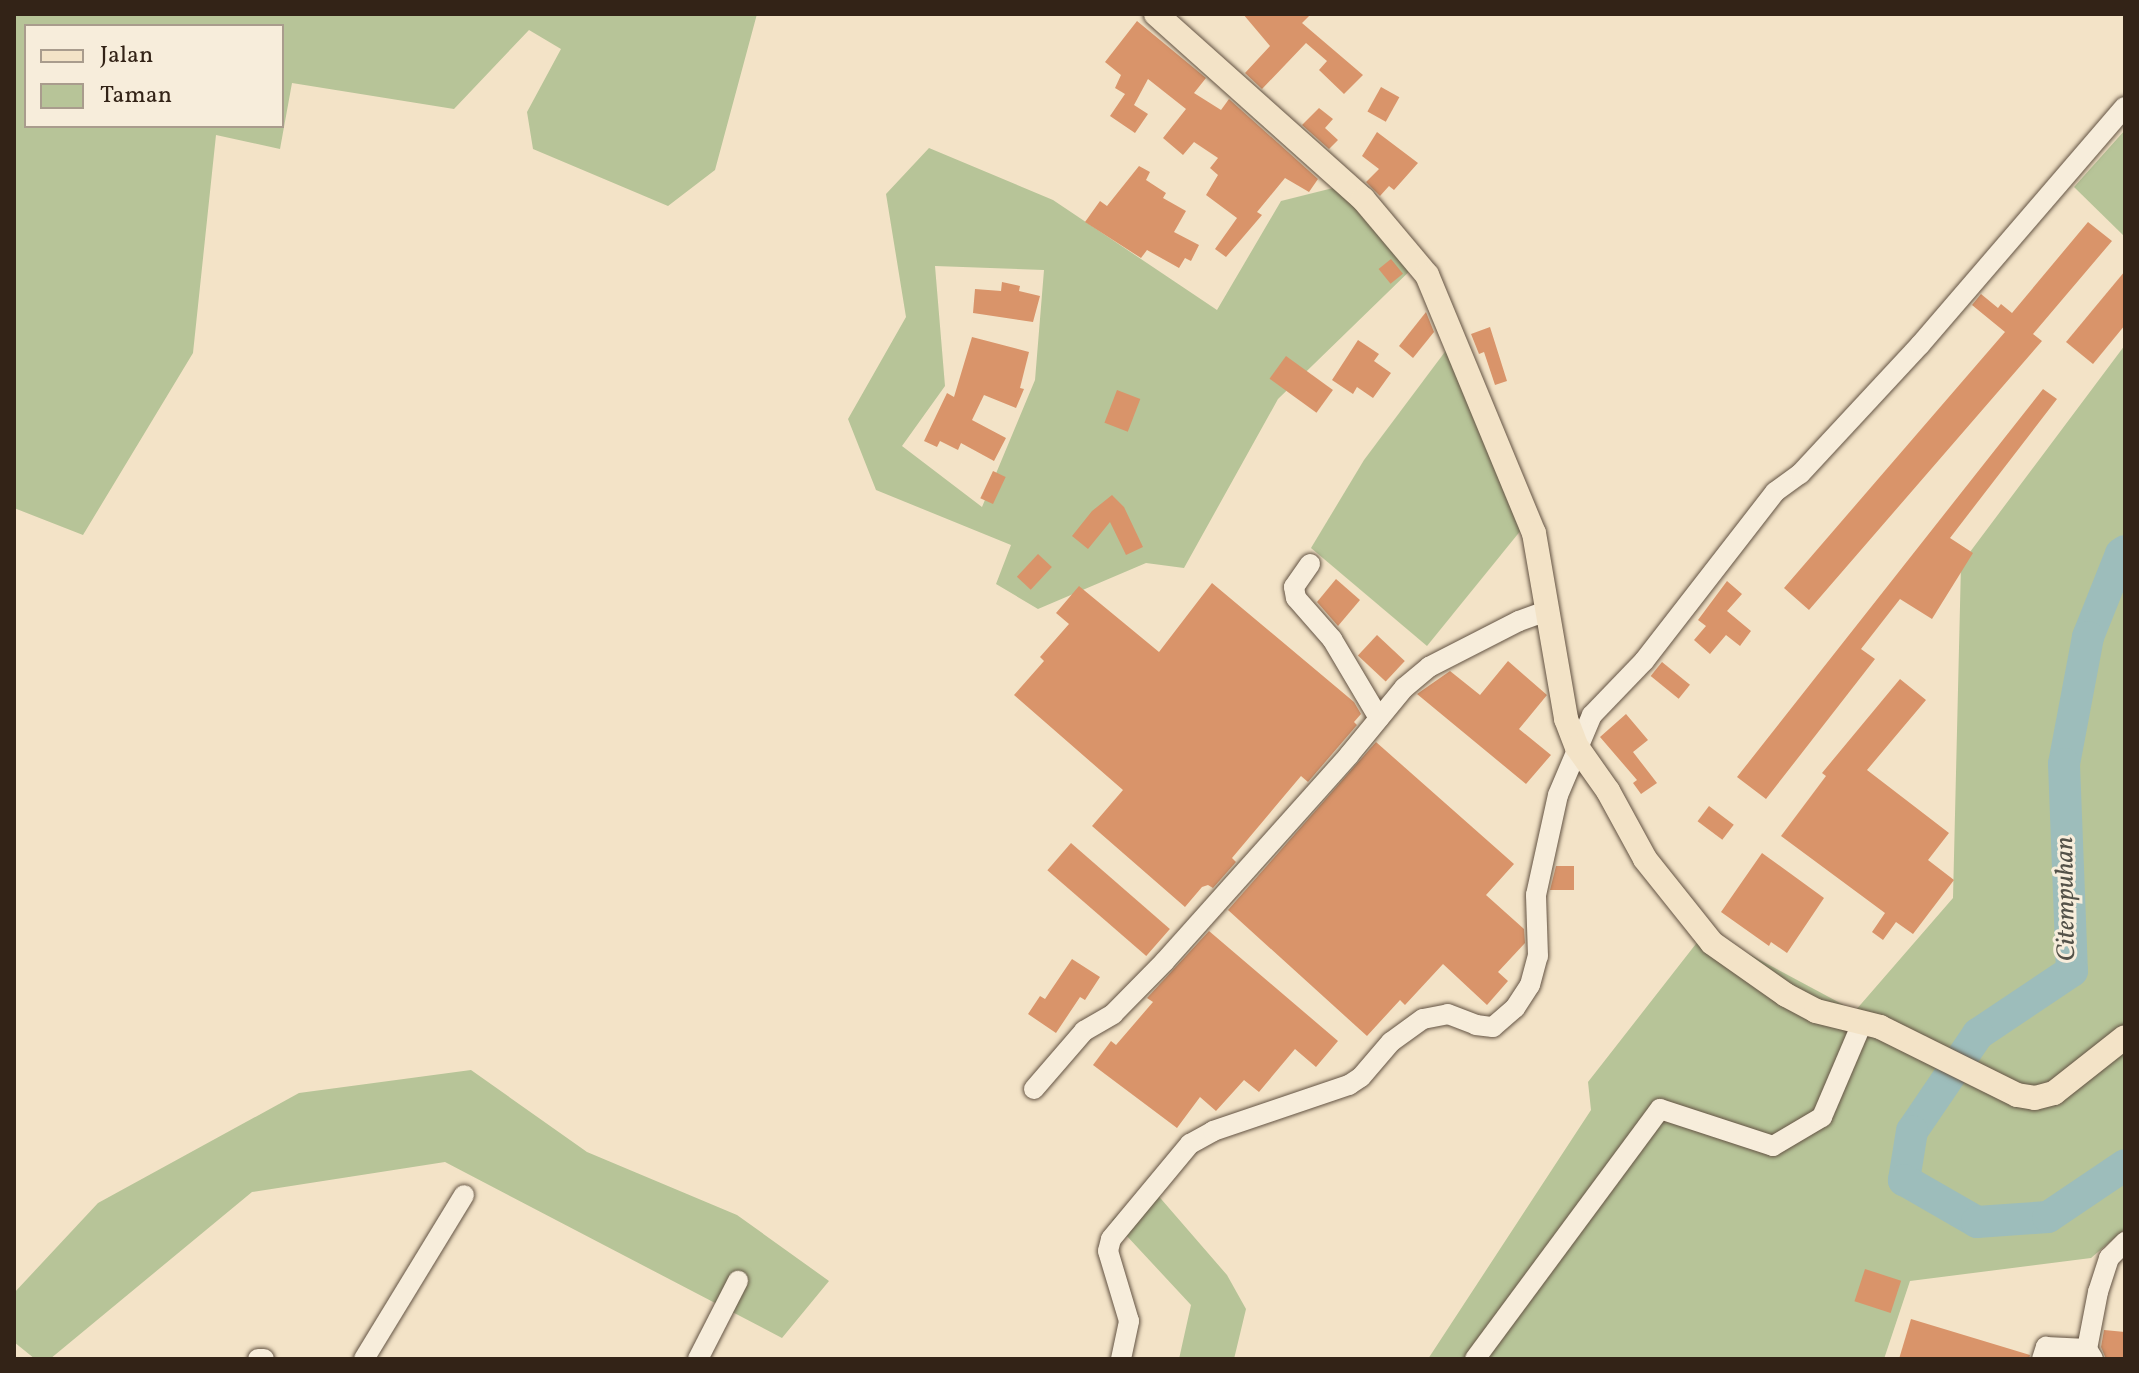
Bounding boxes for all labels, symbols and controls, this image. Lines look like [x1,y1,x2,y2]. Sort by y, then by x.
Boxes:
legend [24,24,284,128]
text: Jalan [100,39,153,73]
text: Taman [100,79,172,113]
water label: Citempuhan [2050,836,2084,962]

